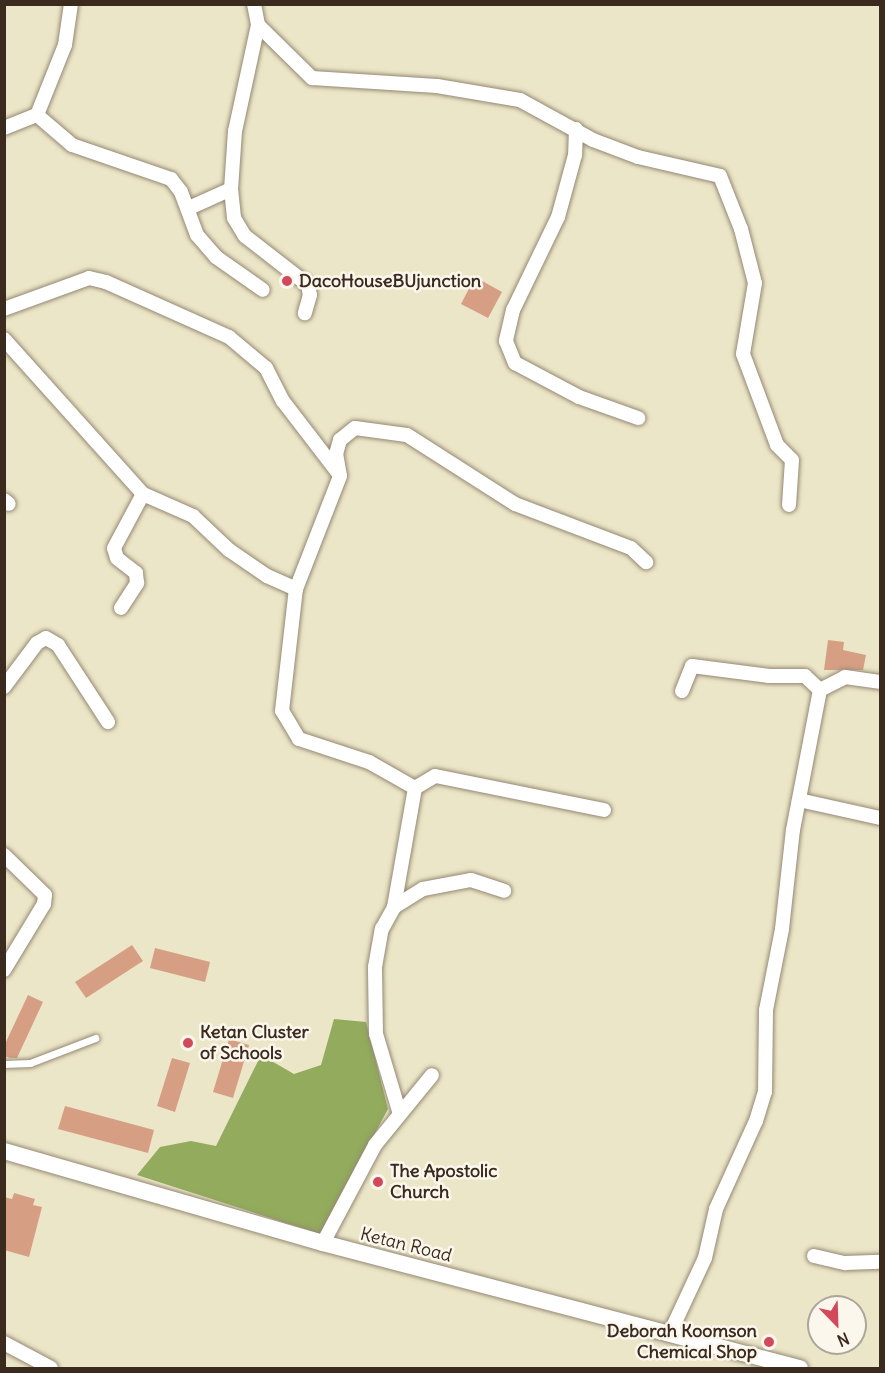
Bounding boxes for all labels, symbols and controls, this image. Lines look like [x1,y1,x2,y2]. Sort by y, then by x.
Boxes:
place label: DacoHouseBUjunction [299,270,481,292]
marker: DacoHouseBUjunction [280,274,294,288]
place label: Ketan Cluster of Schools [200,1022,309,1064]
marker: Ketan Cluster of Schools [181,1036,195,1050]
place label: The Apostolic Church [390,1161,497,1204]
marker: The Apostolic Church [371,1175,385,1189]
street label: Ketan Road [358,1223,454,1267]
north arrow [807,1295,867,1355]
place label: Deborah Koomson Chemical Shop [607,1321,757,1364]
text: N [834,1328,852,1351]
marker: Deborah Koomson Chemical Shop [762,1335,776,1349]

